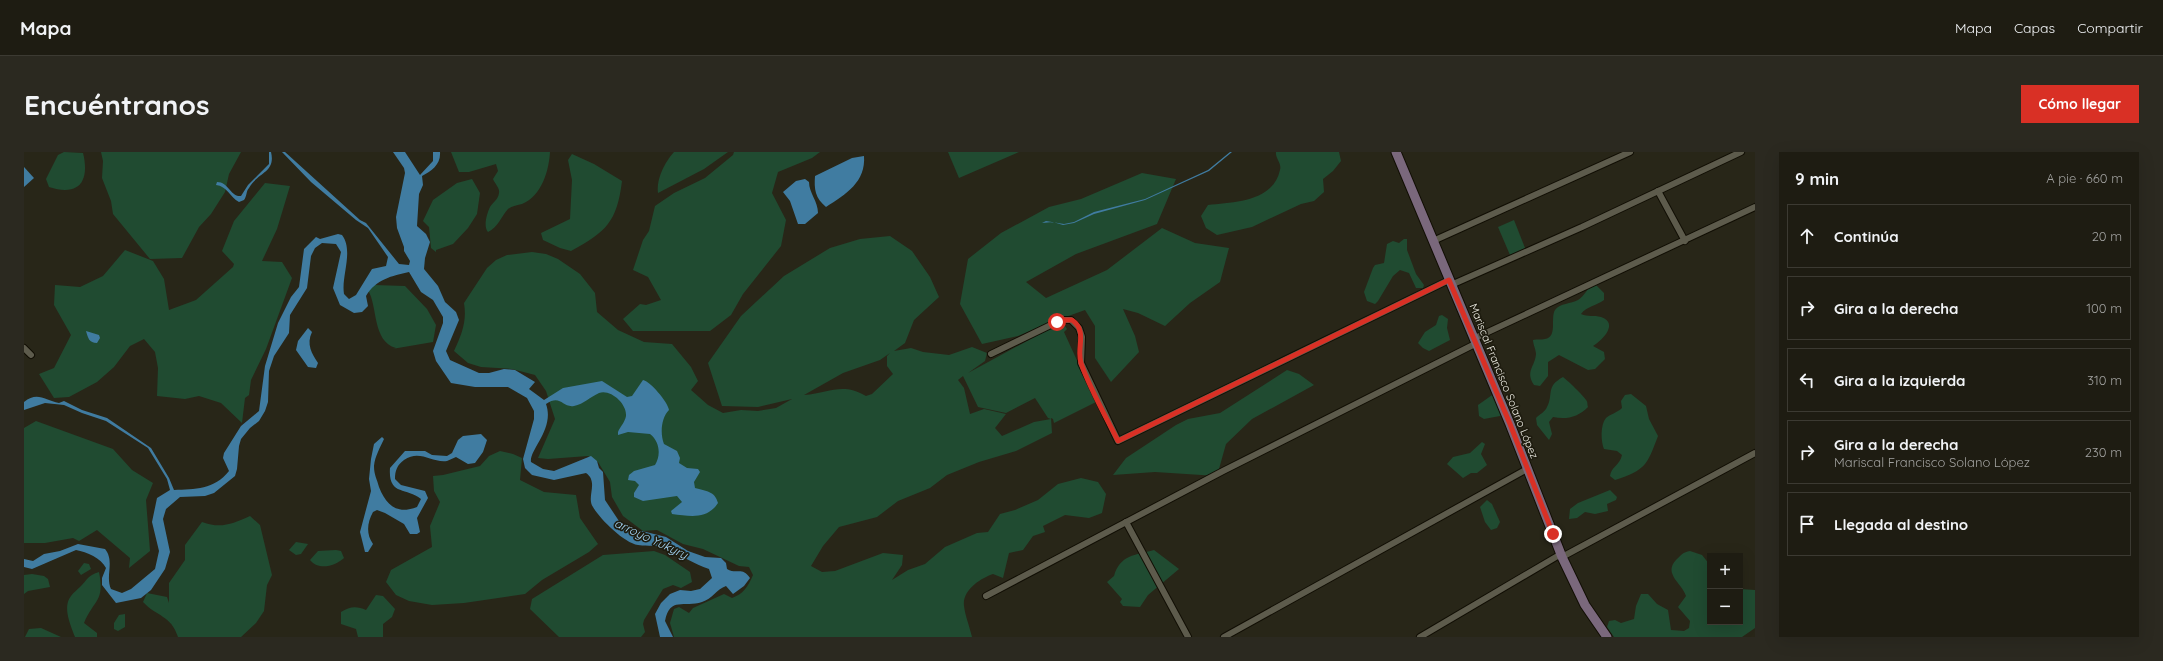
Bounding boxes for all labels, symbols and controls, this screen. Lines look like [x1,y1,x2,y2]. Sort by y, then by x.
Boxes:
text: Mapa [20,16,71,40]
text: Mapa [1955,19,1992,37]
text: Capas [2014,19,2055,37]
text: Compartir [2077,19,2143,37]
button: Cómo llegar [2021,85,2139,123]
text: Encuéntranos [24,87,209,122]
text: 9 min [1795,168,1839,189]
text: A pie · 660 m [2046,170,2123,186]
icon: ahead [1796,225,1818,247]
text: Continúa [1834,227,1899,246]
text: 20 m [2092,228,2122,244]
icon: right [1796,297,1818,319]
text: Gira a la derecha [1834,299,1959,318]
text: 100 m [2086,300,2122,316]
street label: Mariscal Francisco Solano López [1466,301,1542,461]
route start [1048,313,1066,331]
icon: left [1796,369,1818,391]
text: Gira a la izquierda [1834,371,1966,390]
text: 310 m [2087,372,2122,388]
text: Gira a la derecha [1834,435,1959,454]
icon: right [1796,441,1818,463]
text: 230 m [2085,444,2122,460]
text: Mariscal Francisco Solano López [1834,454,2030,470]
icon: arrive [1796,513,1818,535]
water label: arroyo Yukyry [612,515,691,562]
text: Llegada al destino [1834,515,1968,534]
route end [1544,525,1562,543]
map controls [1707,553,1743,625]
button: + [1707,553,1743,589]
button: − [1707,589,1743,625]

